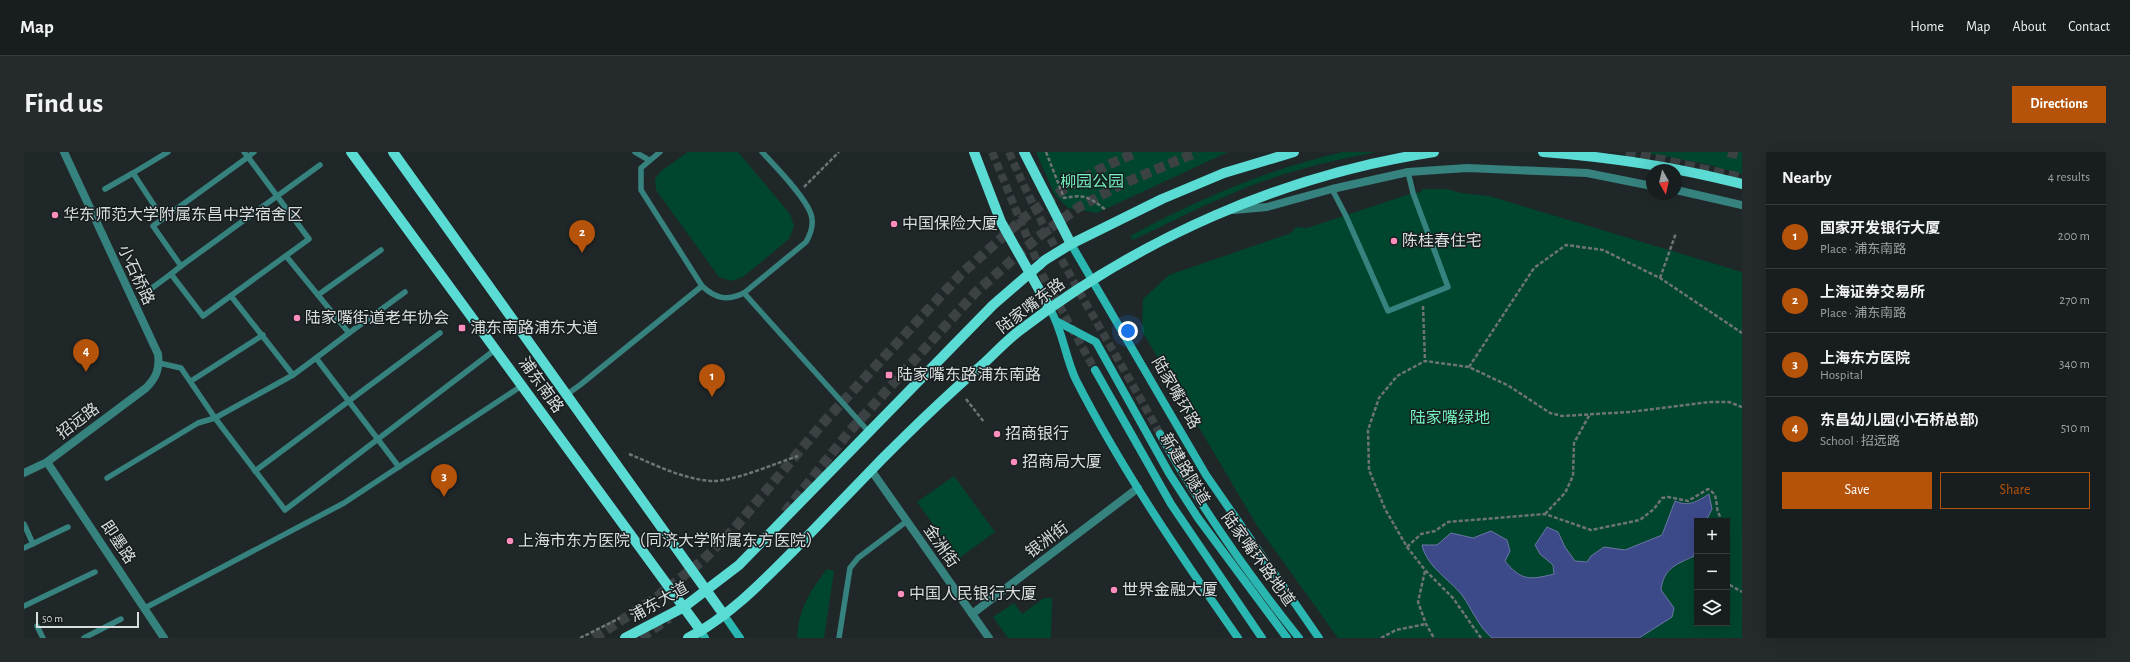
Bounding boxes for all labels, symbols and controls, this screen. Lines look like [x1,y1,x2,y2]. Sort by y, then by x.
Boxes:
text: Map [20,18,54,37]
text: Home [1910,20,1944,34]
text: Map [1966,20,1990,34]
text: About [2012,20,2046,34]
text: Contact [2068,20,2110,34]
button: Directions [2012,86,2106,123]
text: Find us [24,90,103,118]
north arrow [1646,164,1682,200]
text: Nearby [1782,169,1832,186]
text: 4 results [2048,171,2090,184]
park label: 柳园公园 [1060,173,1124,190]
place label: 华东师范大学附属东昌中学宿舍区 [63,206,303,223]
marker: 华东师范大学附属东昌中学宿舍区 [50,210,60,220]
place label: 中国保险大厦 [902,215,998,232]
marker: 中国保险大厦 [889,219,899,229]
pin: 2 [569,220,595,253]
text: 国家开发银行大厦 [1820,221,1940,236]
text: 1 [1793,230,1797,243]
text: 200 m [2058,230,2090,243]
place label: 陈桂春住宅 [1402,232,1482,249]
marker: 陈桂春住宅 [1389,236,1399,246]
street label: 小石桥路 [115,242,158,307]
text: Place · 浦东南路 [1820,243,1906,256]
street label: 陆家嘴东路 [994,275,1068,336]
text: 上海证券交易所 [1820,285,1925,300]
text: 2 [1792,294,1798,307]
text: 270 m [2059,294,2090,307]
text: Place · 浦东南路 [1820,307,1906,320]
place label: 陆家嘴街道老年协会 [305,309,449,326]
marker: 陆家嘴街道老年协会 [292,313,302,323]
place label: 浦东南路浦东大道 [470,319,598,336]
your location [1118,321,1138,341]
marker: 浦东南路浦东大道 [457,323,467,333]
pin: 4 [73,339,99,372]
text: 上海东方医院 [1820,351,1910,366]
street label: 浦东南路 [516,354,567,416]
street label: 陆家嘴环路 [1149,354,1204,432]
text: 3 [1792,358,1798,371]
text: 340 m [2059,358,2090,371]
pin: 1 [699,364,725,397]
place label: 陆家嘴东路浦东南路 [897,366,1041,383]
text: Hospital [1820,369,1863,382]
marker: 陆家嘴东路浦东南路 [884,370,894,380]
street label: 招远路 [53,399,102,442]
park label: 陆家嘴绿地 [1410,409,1490,426]
text: 东昌幼儿园(小石桥总部) [1820,413,1979,428]
text: 4 [1792,422,1798,435]
text: 510 m [2061,422,2090,435]
place label: 招商银行 [1005,425,1069,442]
marker: 招商银行 [992,429,1002,439]
street label: 新建路隧道 [1158,430,1213,507]
text: School · 招远路 [1820,435,1900,448]
place label: 招商局大厦 [1022,453,1102,470]
marker: 招商局大厦 [1009,457,1019,467]
pin: 3 [431,464,457,497]
button: Save [1782,472,1932,509]
button: Share [1940,472,2090,509]
street label: 陆家嘴环路地道 [1219,508,1298,609]
street label: 即墨路 [98,517,139,566]
street label: 银洲街 [1022,518,1071,561]
map controls [1694,518,1730,626]
button: + [1694,518,1730,554]
street label: 金洲街 [921,521,962,570]
place label: 上海市东方医院（同济大学附属东方医院） [518,532,822,549]
marker: 上海市东方医院（同济大学附属东方医院） [505,536,515,546]
button: − [1694,554,1730,590]
street label: 浦东大道 [627,579,691,625]
place label: 世界金融大厦 [1122,581,1218,598]
place label: 中国人民银行大厦 [909,585,1037,602]
marker: 世界金融大厦 [1109,585,1119,595]
marker: 中国人民银行大厦 [896,589,906,599]
button: layers [1694,590,1730,626]
scale bar [36,610,139,629]
text: 50 m [42,613,63,624]

